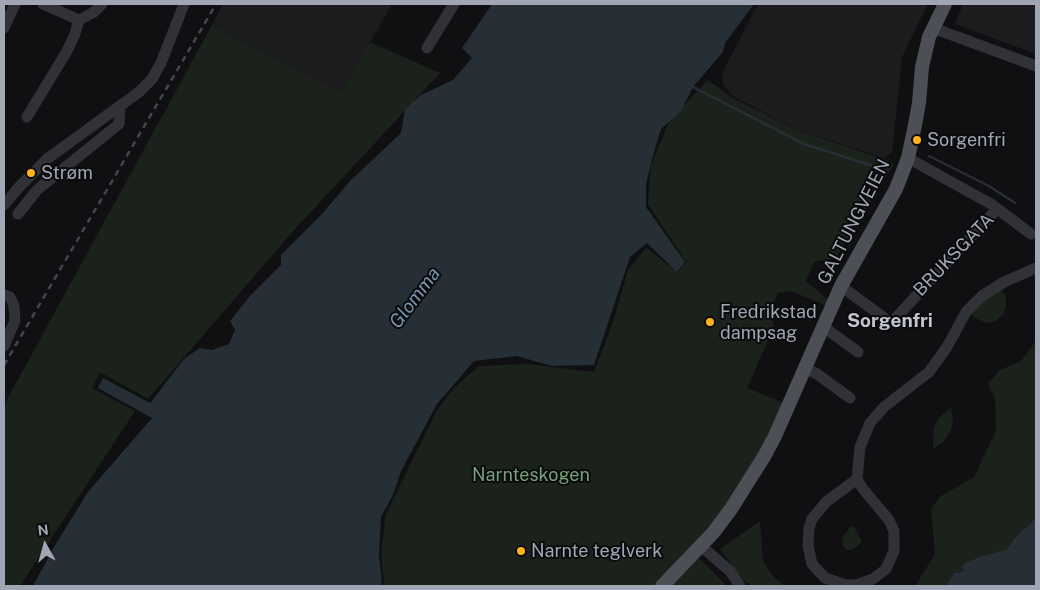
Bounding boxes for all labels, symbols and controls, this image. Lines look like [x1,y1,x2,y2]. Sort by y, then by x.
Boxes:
place label: Sorgenfri [927,129,1006,151]
marker: Sorgenfri [911,134,923,146]
street label: GALTUNGVEIEN [813,156,895,288]
place label: Strøm [41,162,93,184]
marker: Strøm [25,167,37,179]
street label: BRUKSGATA [909,209,999,301]
water label: Glomma [385,263,445,333]
place label: Fredrikstad dampsag [720,301,817,344]
district label: Sorgenfri [847,310,933,332]
marker: Fredrikstad dampsag [704,316,716,328]
park label: Narnteskogen [472,464,590,486]
north arrow [20,520,70,570]
text: N [37,522,50,539]
place label: Narnte teglverk [531,540,662,562]
marker: Narnte teglverk [515,545,527,557]

